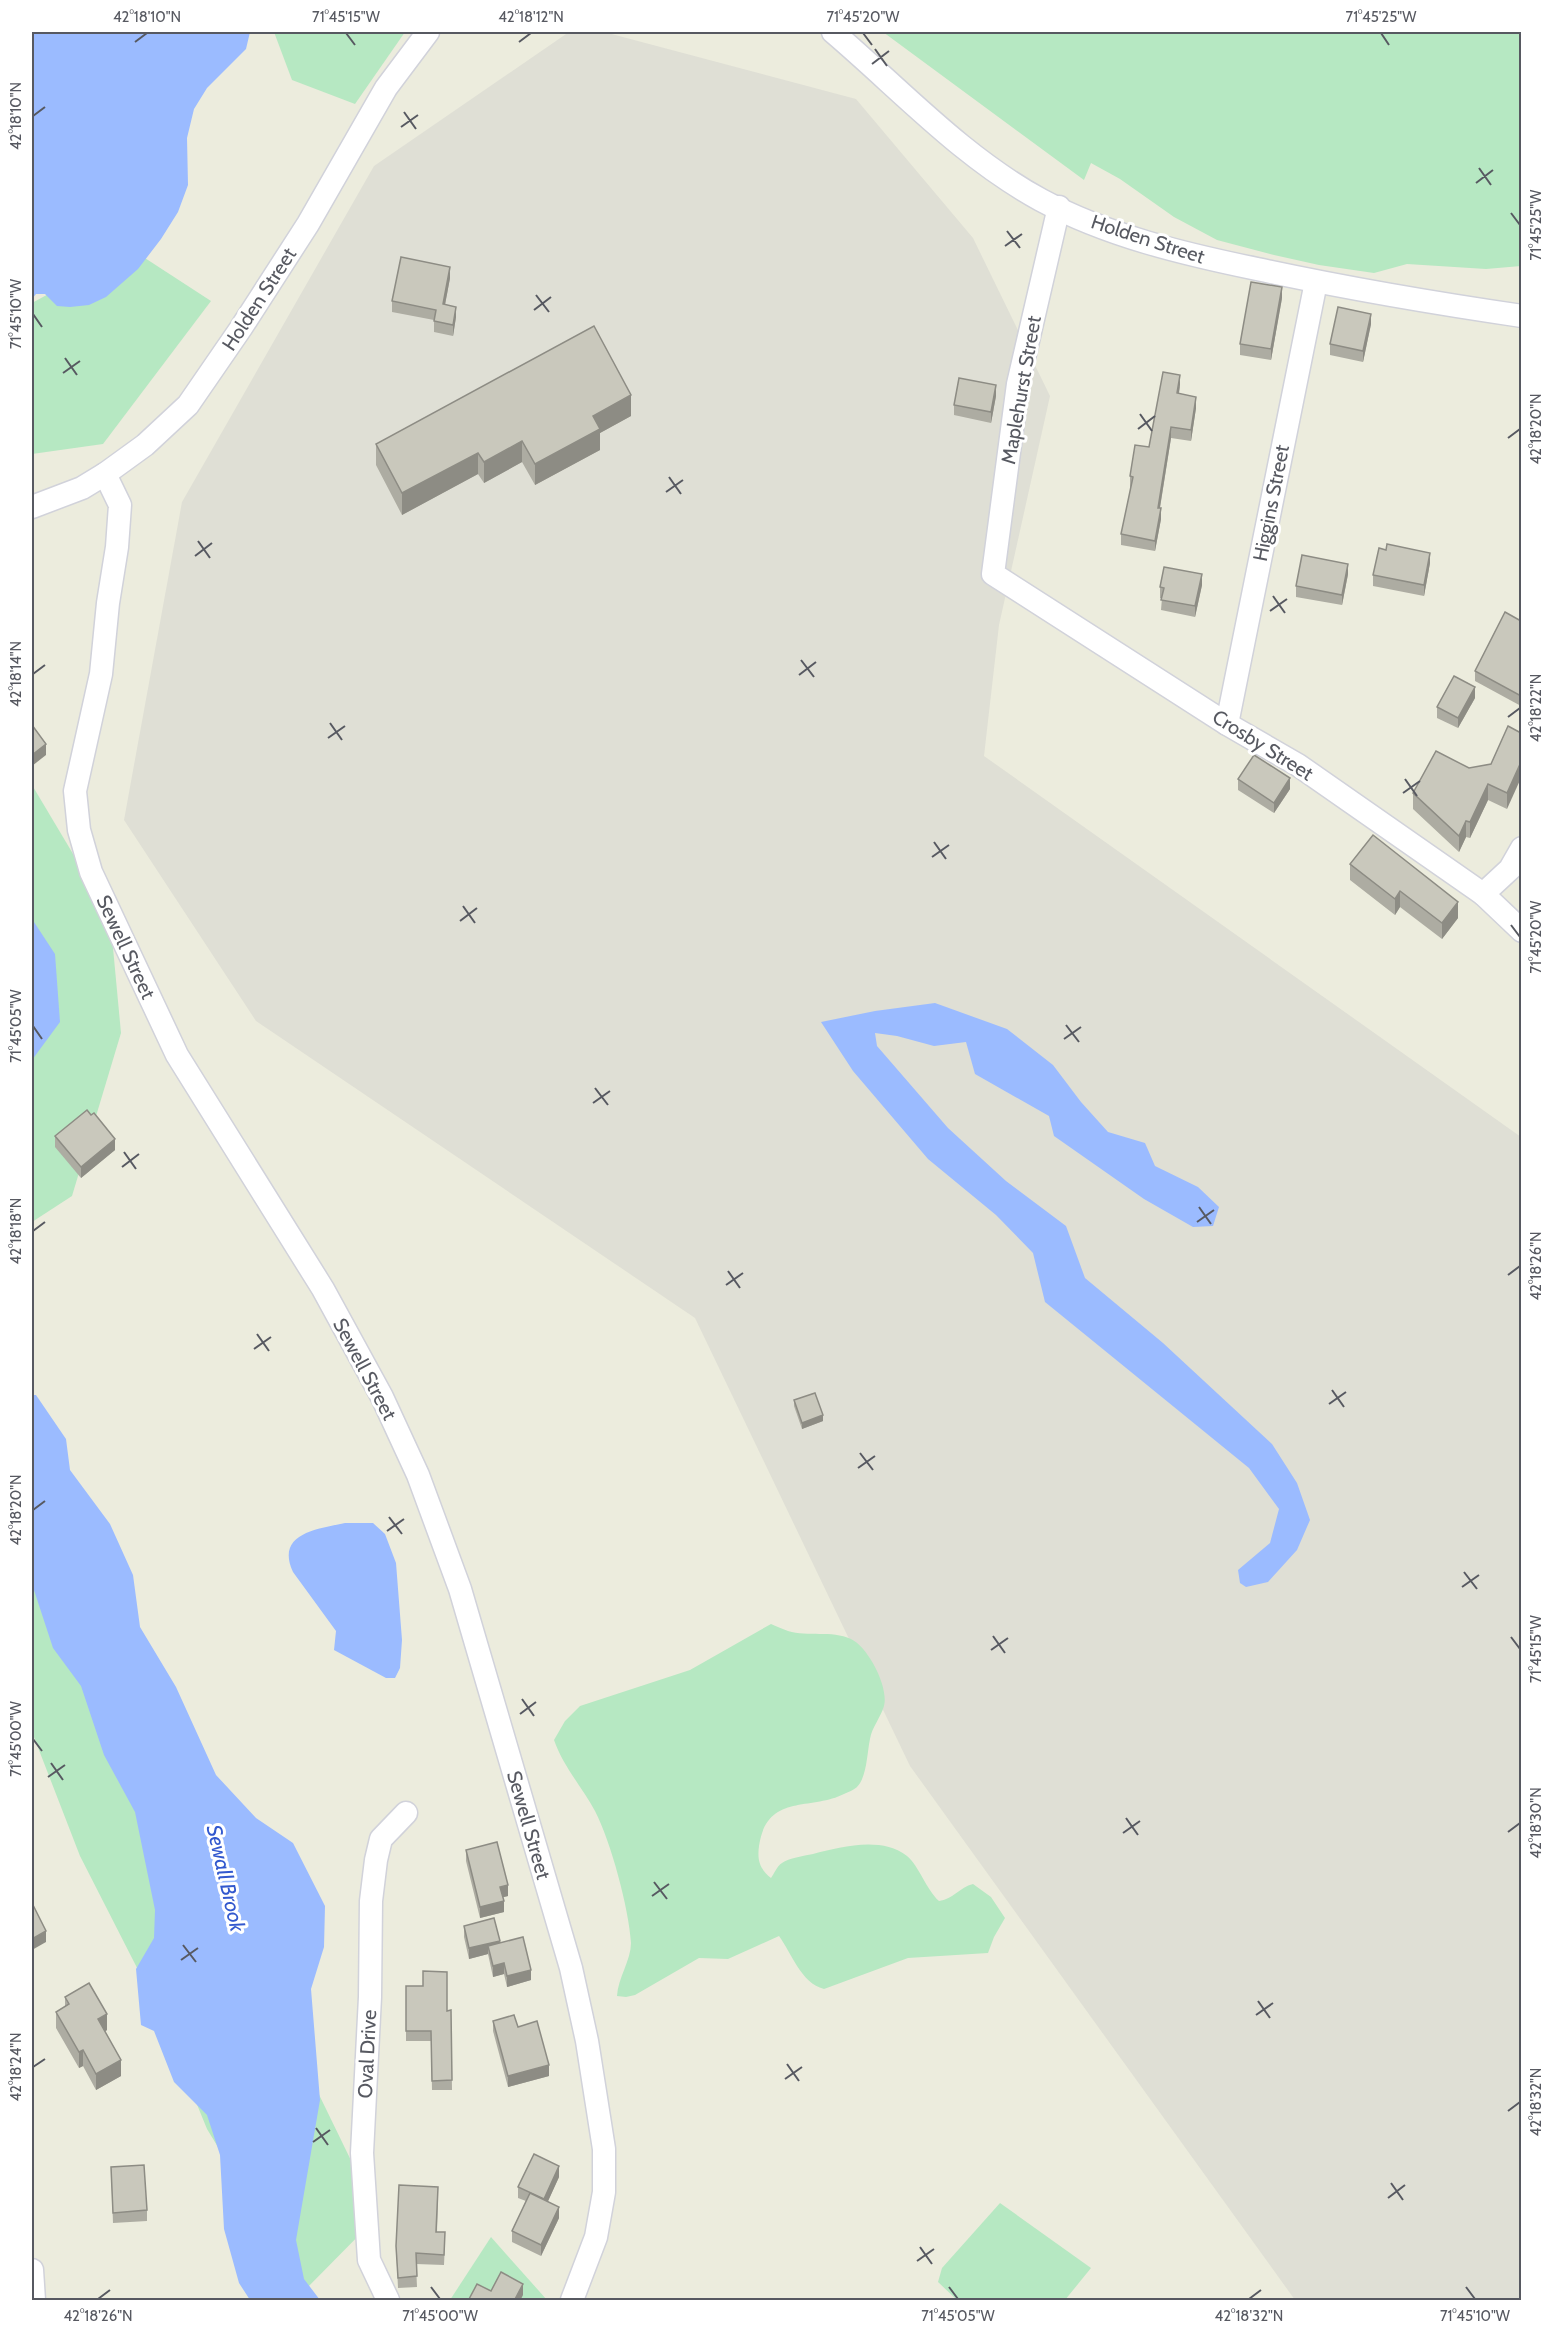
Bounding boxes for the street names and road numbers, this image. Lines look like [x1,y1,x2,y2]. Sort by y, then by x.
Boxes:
street label: Holden Street [1088,209,1208,269]
street label: Holden Street [217,243,301,355]
street label: Maplehurst Street [996,314,1046,466]
street label: Higgins Street [1248,443,1294,563]
street label: Crosby Street [1208,705,1318,786]
street label: Sewell Street [91,891,161,1003]
street label: Sewell Street [328,1314,402,1424]
street label: Sewell Street [502,1768,556,1882]
street label: Oval Drive [353,2009,381,2099]

